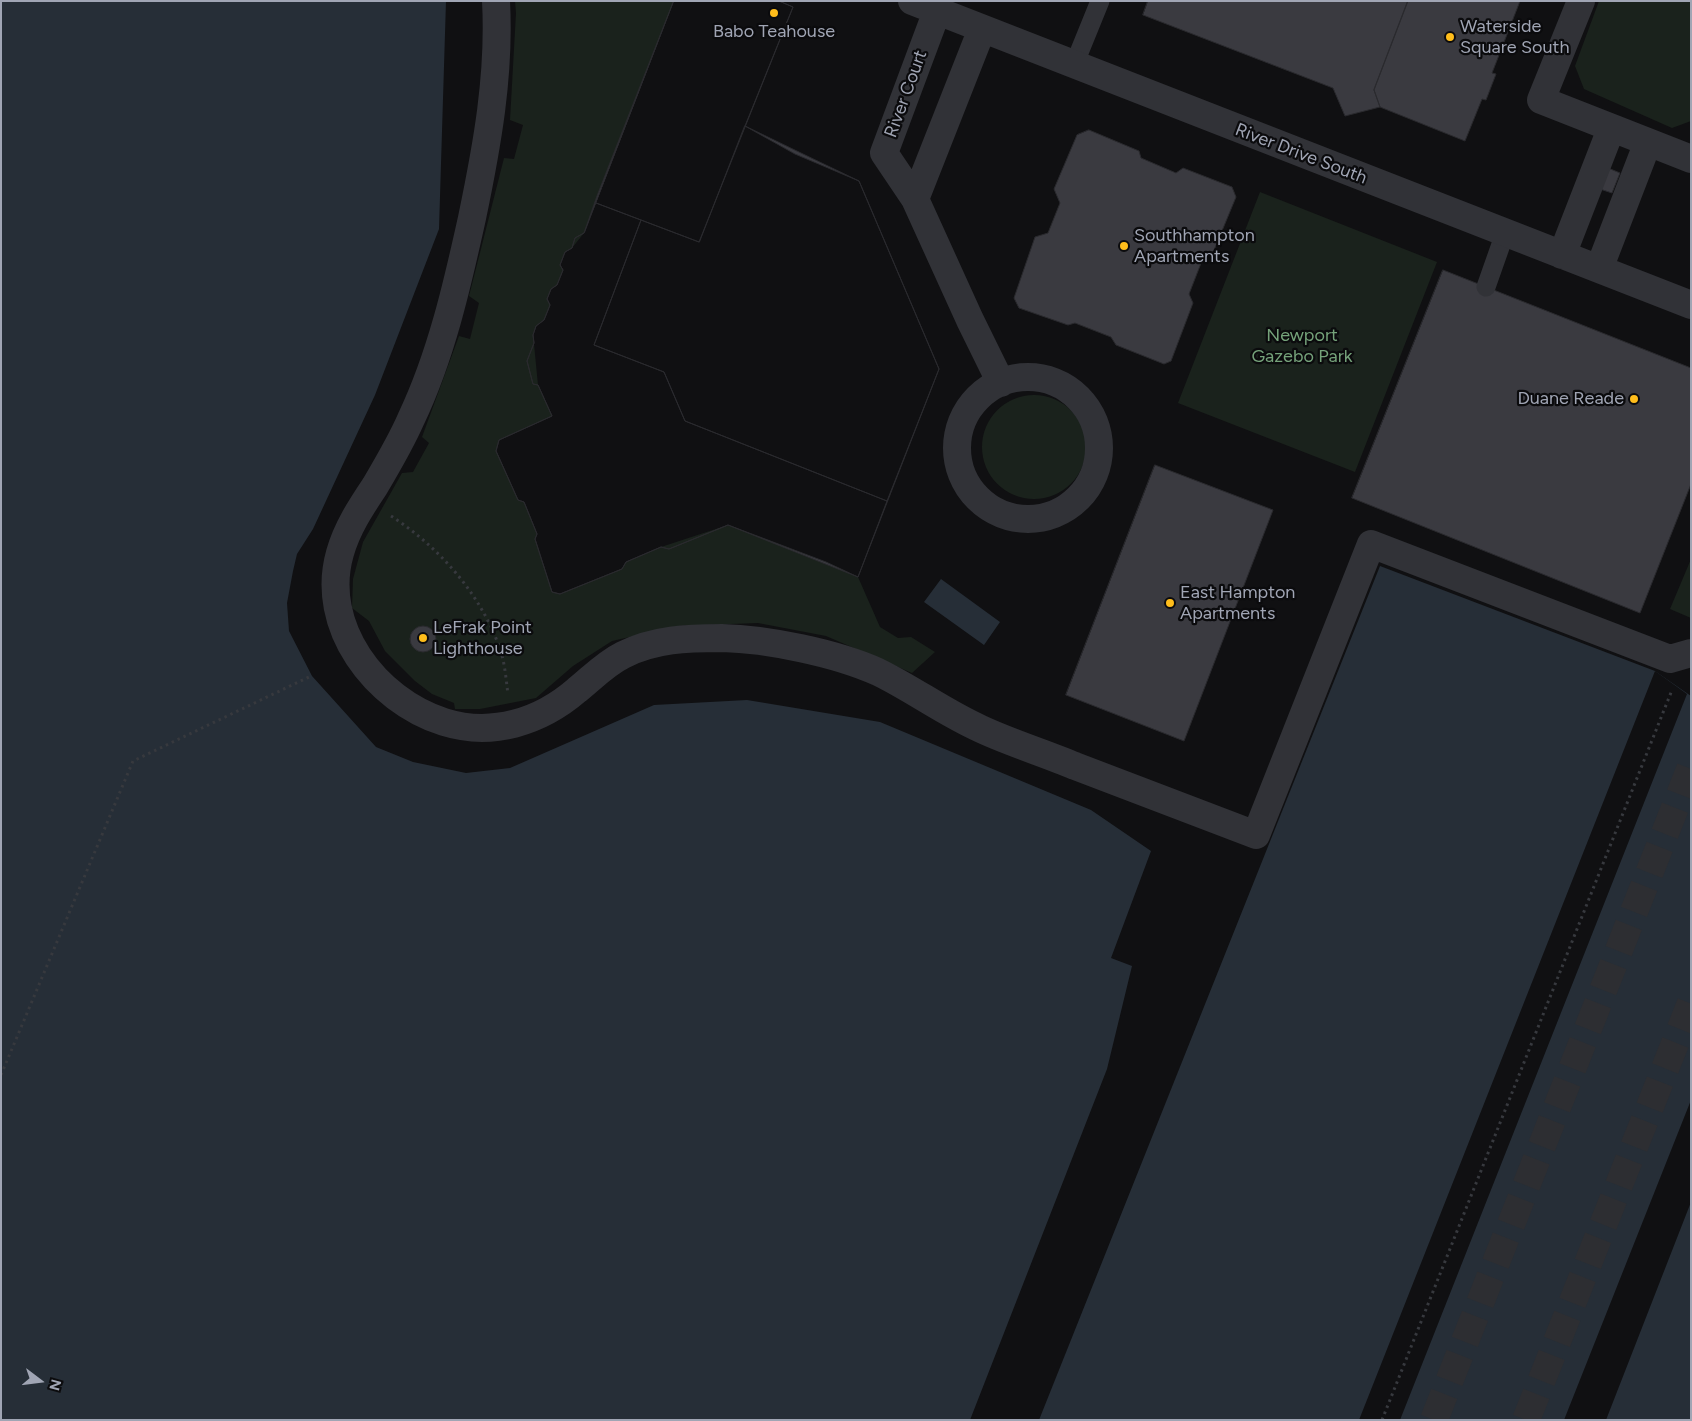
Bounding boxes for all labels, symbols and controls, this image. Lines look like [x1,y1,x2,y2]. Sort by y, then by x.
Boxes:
marker: Babo Teahouse [768,7,780,19]
place label: Waterside Square South [1460,16,1569,58]
place label: Babo Teahouse [713,21,835,43]
marker: Waterside Square South [1444,31,1456,43]
street label: River Court [880,47,932,141]
street label: River Drive South [1232,119,1370,189]
place label: Southhampton Apartments [1134,225,1255,268]
marker: Southhampton Apartments [1118,240,1130,252]
park label: Newport Gazebo Park [1251,325,1353,368]
place label: Duane Reade [1517,388,1624,410]
marker: Duane Reade [1628,393,1640,405]
place label: East Hampton Apartments [1180,582,1295,624]
marker: East Hampton Apartments [1164,597,1176,609]
place label: LeFrak Point Lighthouse [433,617,532,660]
marker: LeFrak Point Lighthouse [417,632,429,644]
north arrow [15,1356,65,1406]
text: N [45,1378,65,1392]

